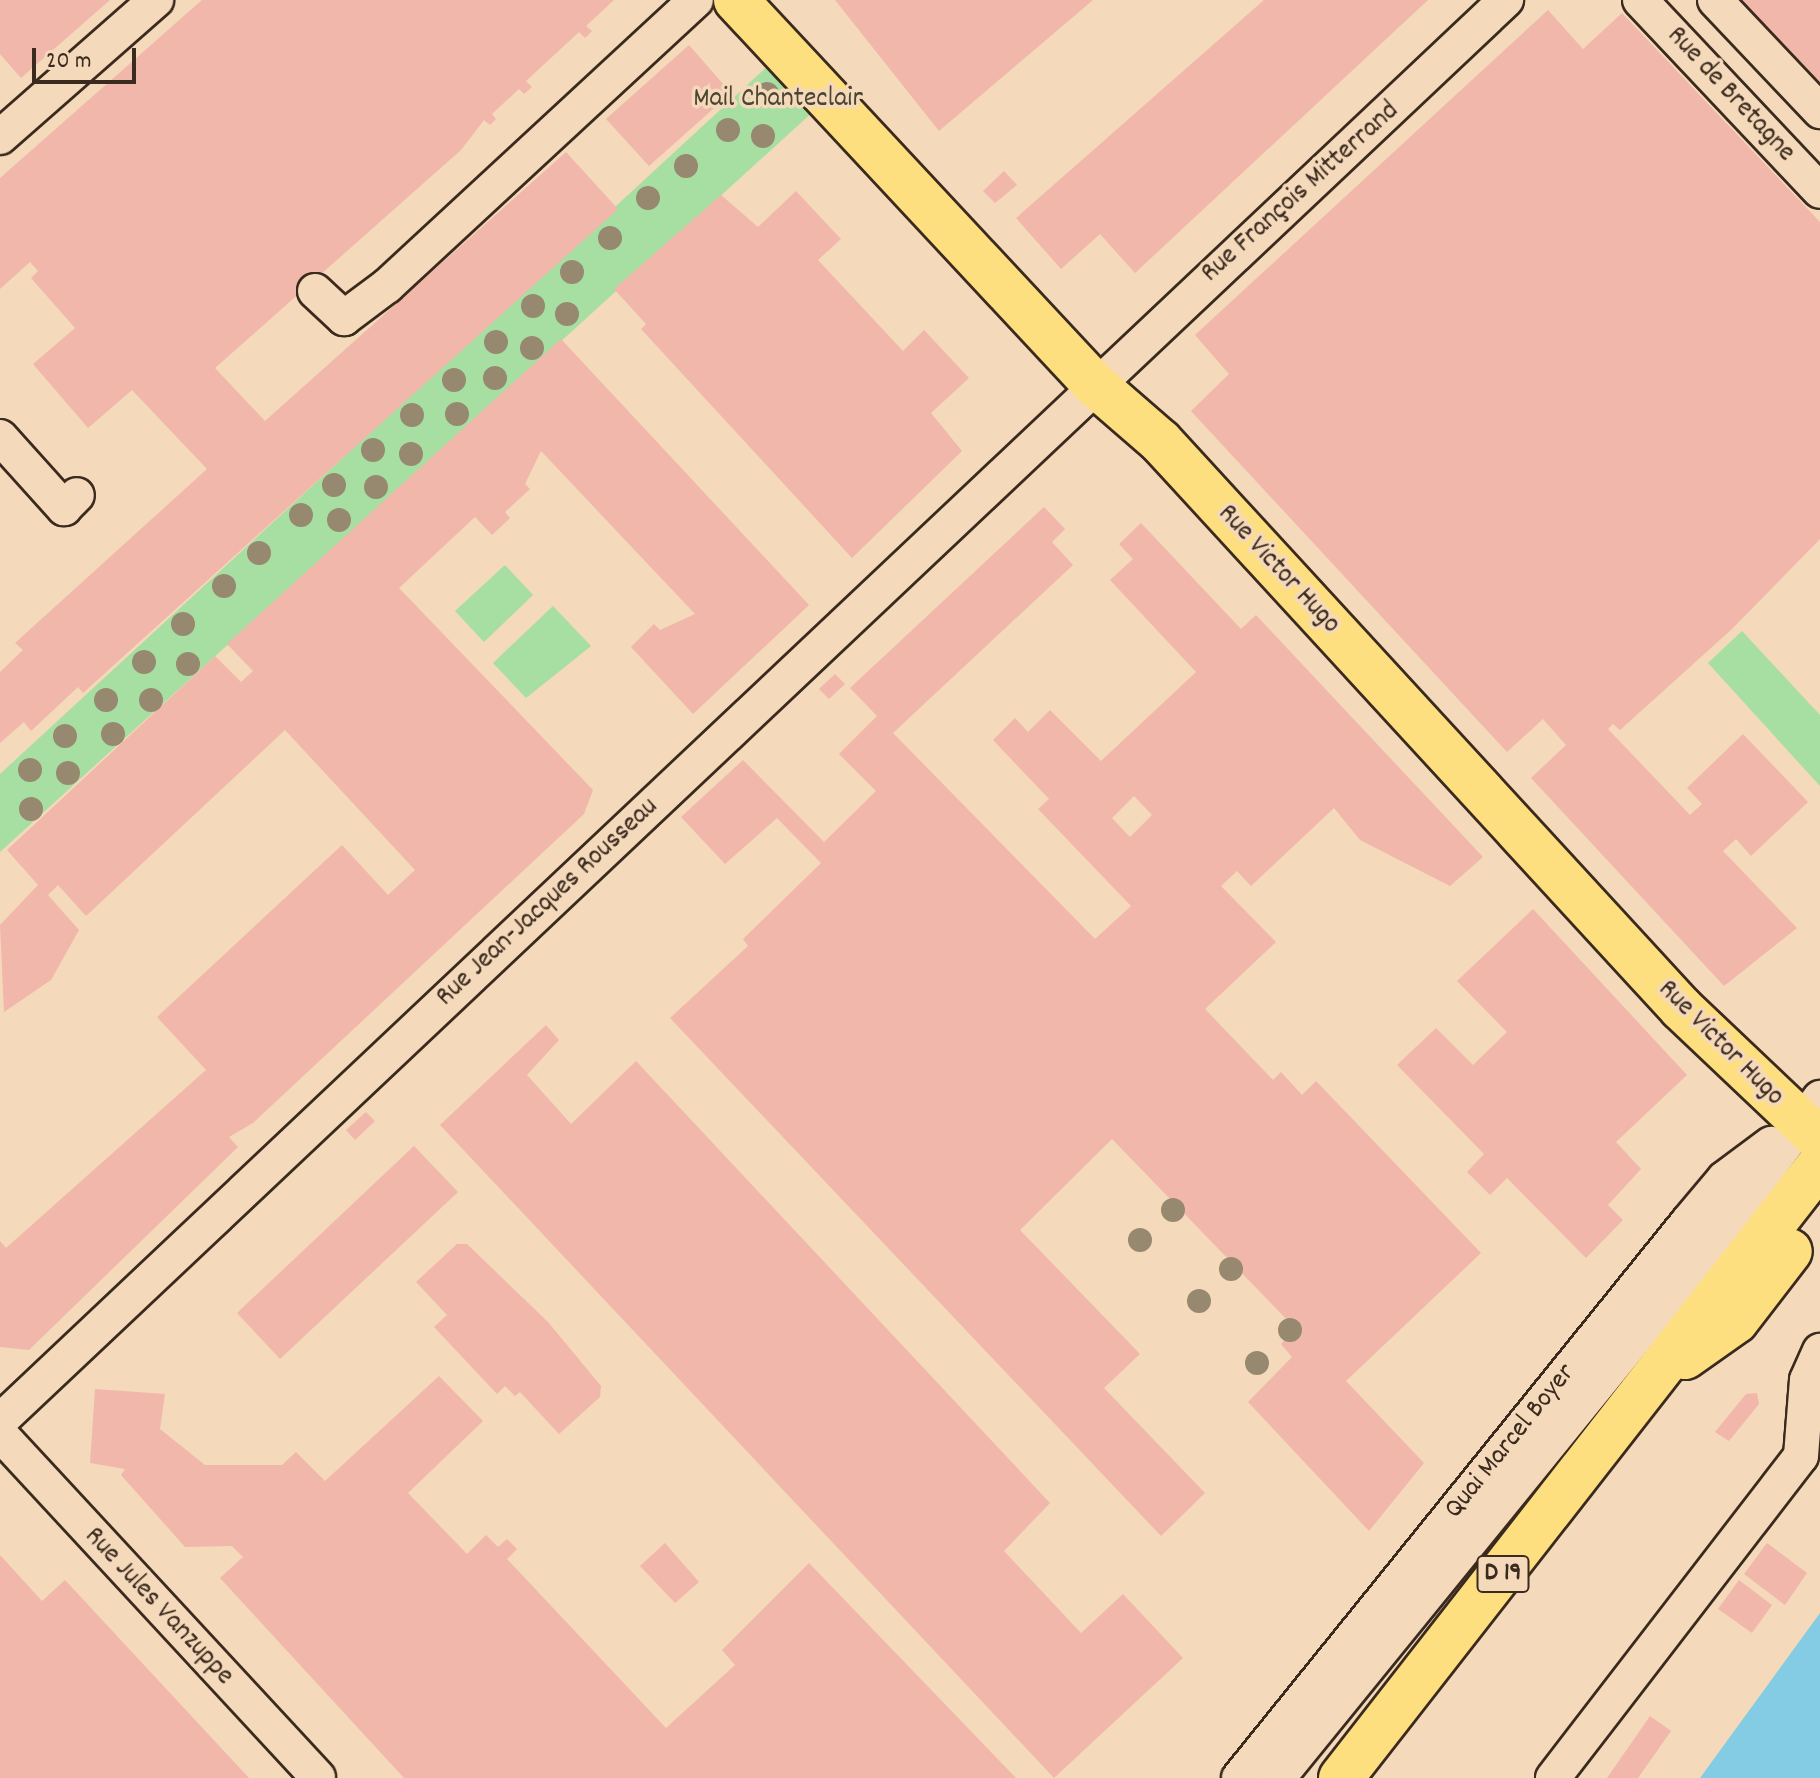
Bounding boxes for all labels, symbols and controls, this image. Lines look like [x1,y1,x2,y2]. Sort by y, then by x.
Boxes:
street label: Rue de Bretagne [1659,20,1801,170]
scale bar [36,32,140,82]
text: 20 m [46,45,92,79]
park label: Mail Chanteclair [693,83,863,117]
street label: Rue François Mitterrand [1195,95,1407,291]
street label: Rue Victor Hugo [1209,498,1347,642]
street label: Rue Jean-Jacques Rousseau [430,791,666,1015]
street label: Rue Victor Hugo [1650,974,1790,1114]
street label: Quai Marcel Boyer [1438,1358,1584,1526]
street label: Rue Jules Vanzuppe [76,1521,240,1693]
road number: D 19 [1475,1552,1531,1596]

